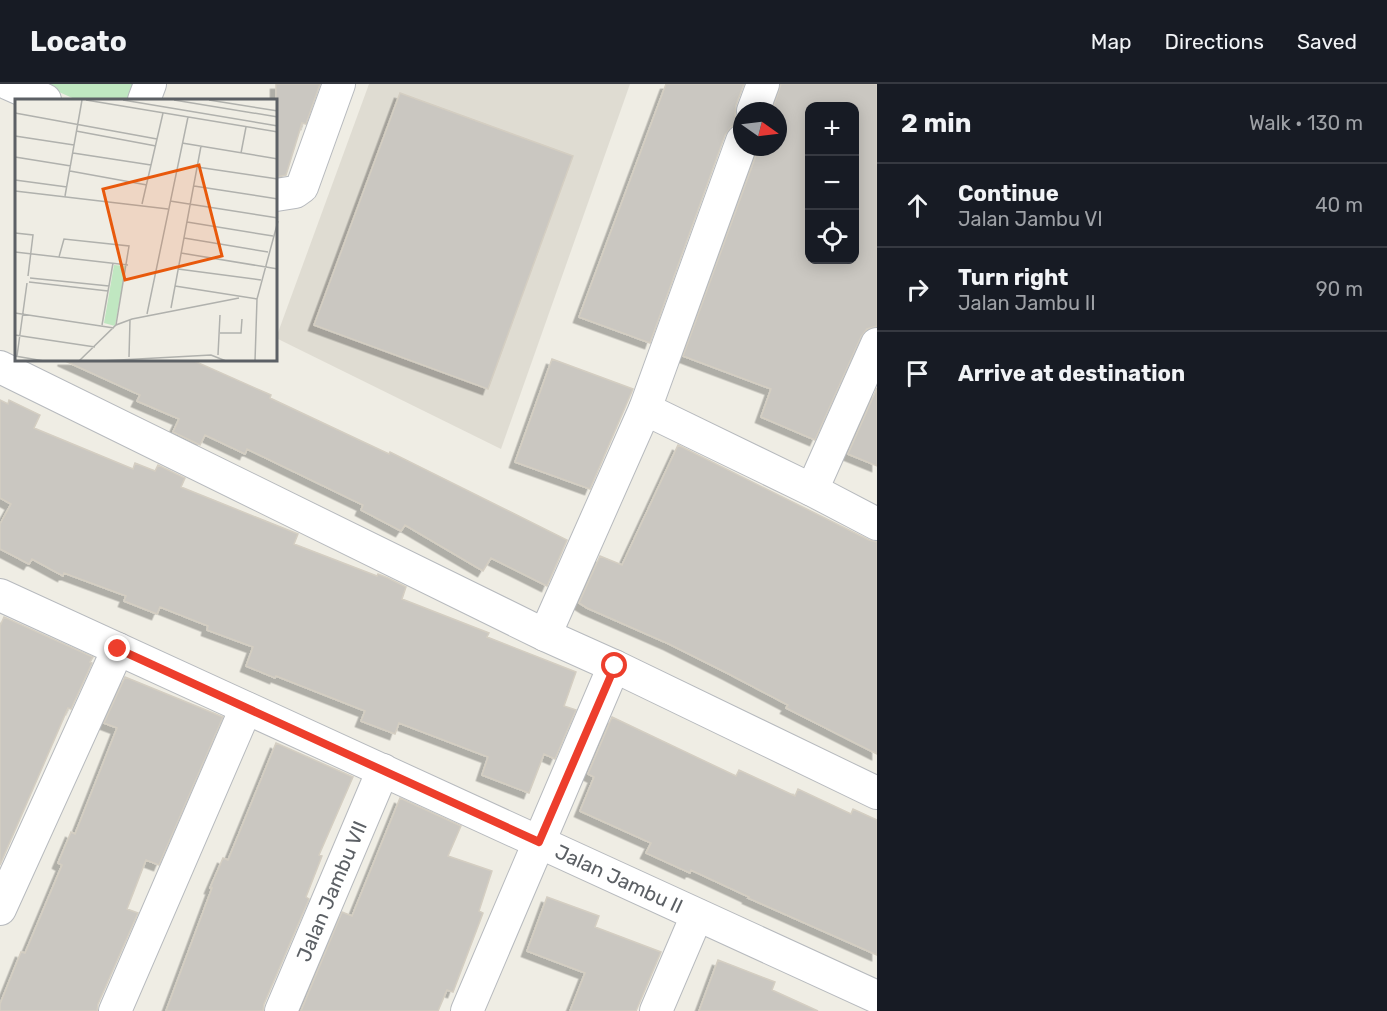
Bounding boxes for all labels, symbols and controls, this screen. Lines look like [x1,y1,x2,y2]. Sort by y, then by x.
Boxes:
text: Locato [30,25,127,58]
text: Map [1091,29,1132,54]
text: Directions [1165,29,1264,54]
text: Saved [1297,29,1357,54]
inset map [15,99,278,362]
north arrow [733,102,787,156]
map controls [805,102,859,264]
button: + [805,102,859,156]
text: 2 min [901,108,971,139]
text: Walk · 130 m [1249,111,1363,135]
button: − [805,156,859,210]
text: Continue [958,180,1059,207]
icon: ahead [901,189,934,222]
text: 40 m [1315,193,1363,217]
text: Jalan Jambu VI [958,207,1103,231]
button: locate [805,210,859,264]
text: Turn right [958,264,1068,291]
icon: right [901,273,934,306]
text: 90 m [1316,277,1363,301]
text: Jalan Jambu II [958,291,1096,315]
icon: arrive [901,357,934,390]
text: Arrive at destination [958,360,1185,387]
route end [104,635,130,661]
route start [601,652,627,678]
street label: Jalan Jambu VII [291,817,372,965]
street label: Jalan Jambu II [551,839,687,918]

